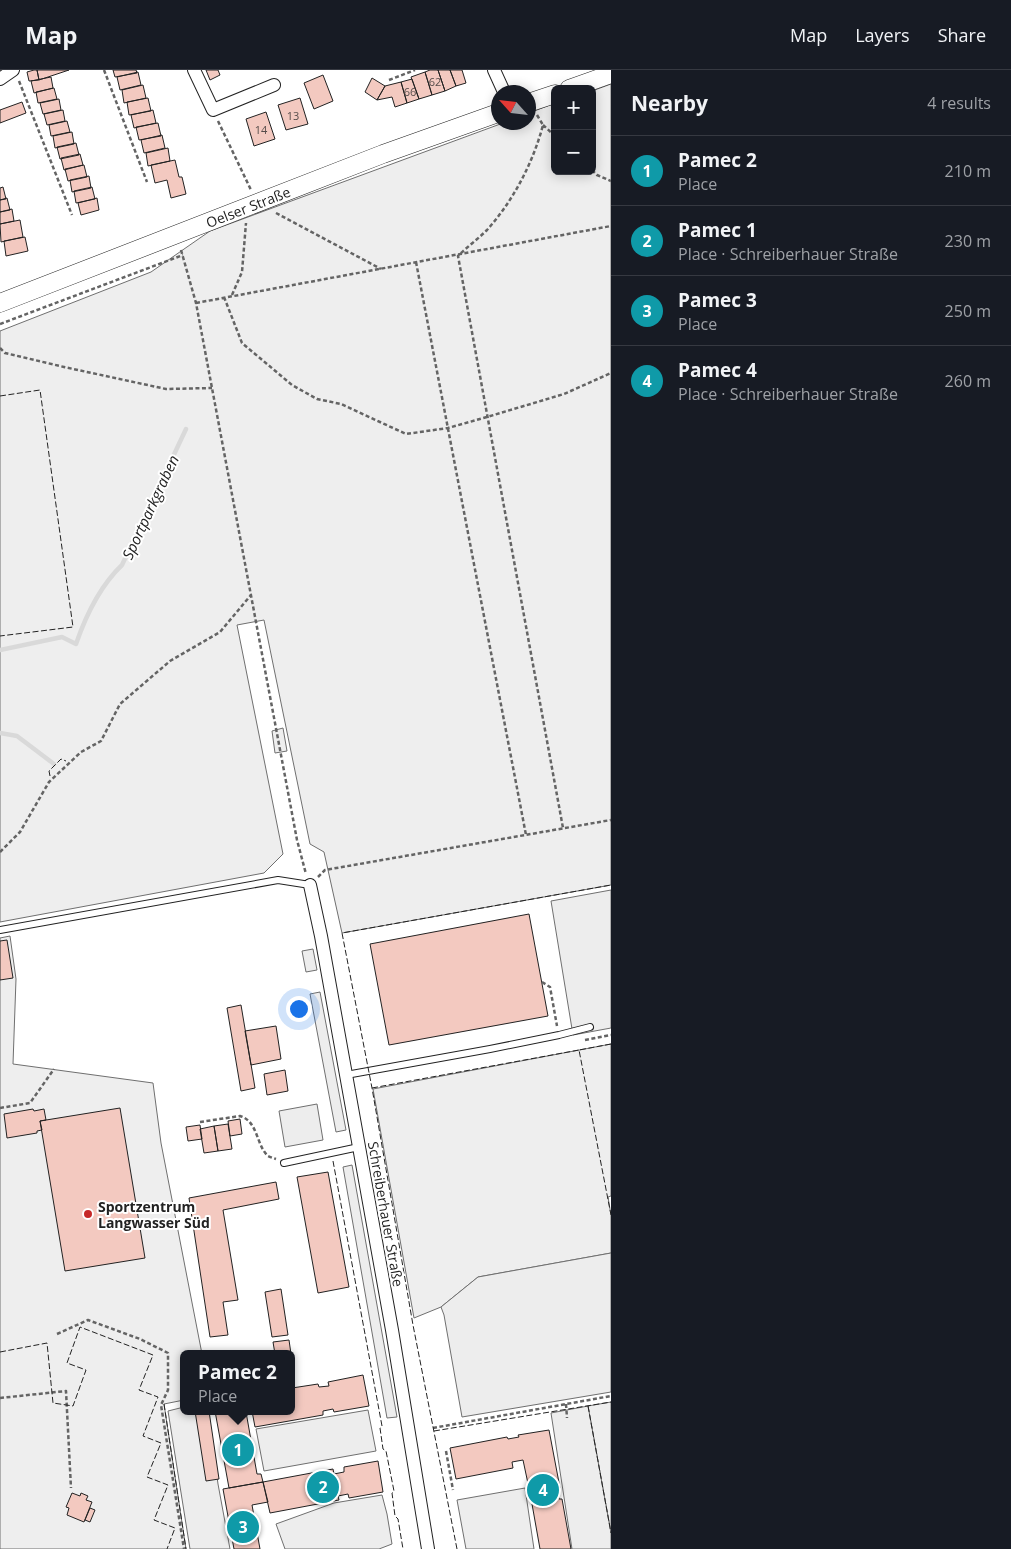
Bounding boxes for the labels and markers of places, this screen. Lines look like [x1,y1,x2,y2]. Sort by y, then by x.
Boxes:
place label: Sportzentrum Langwasser Süd [98,1197,210,1232]
marker: Sportzentrum Langwasser Süd [82,1208,94,1220]
pin: 1 [222,1431,254,1469]
pin: 2 [307,1468,339,1506]
pin: 4 [527,1471,559,1509]
pin: 3 [227,1508,259,1546]

